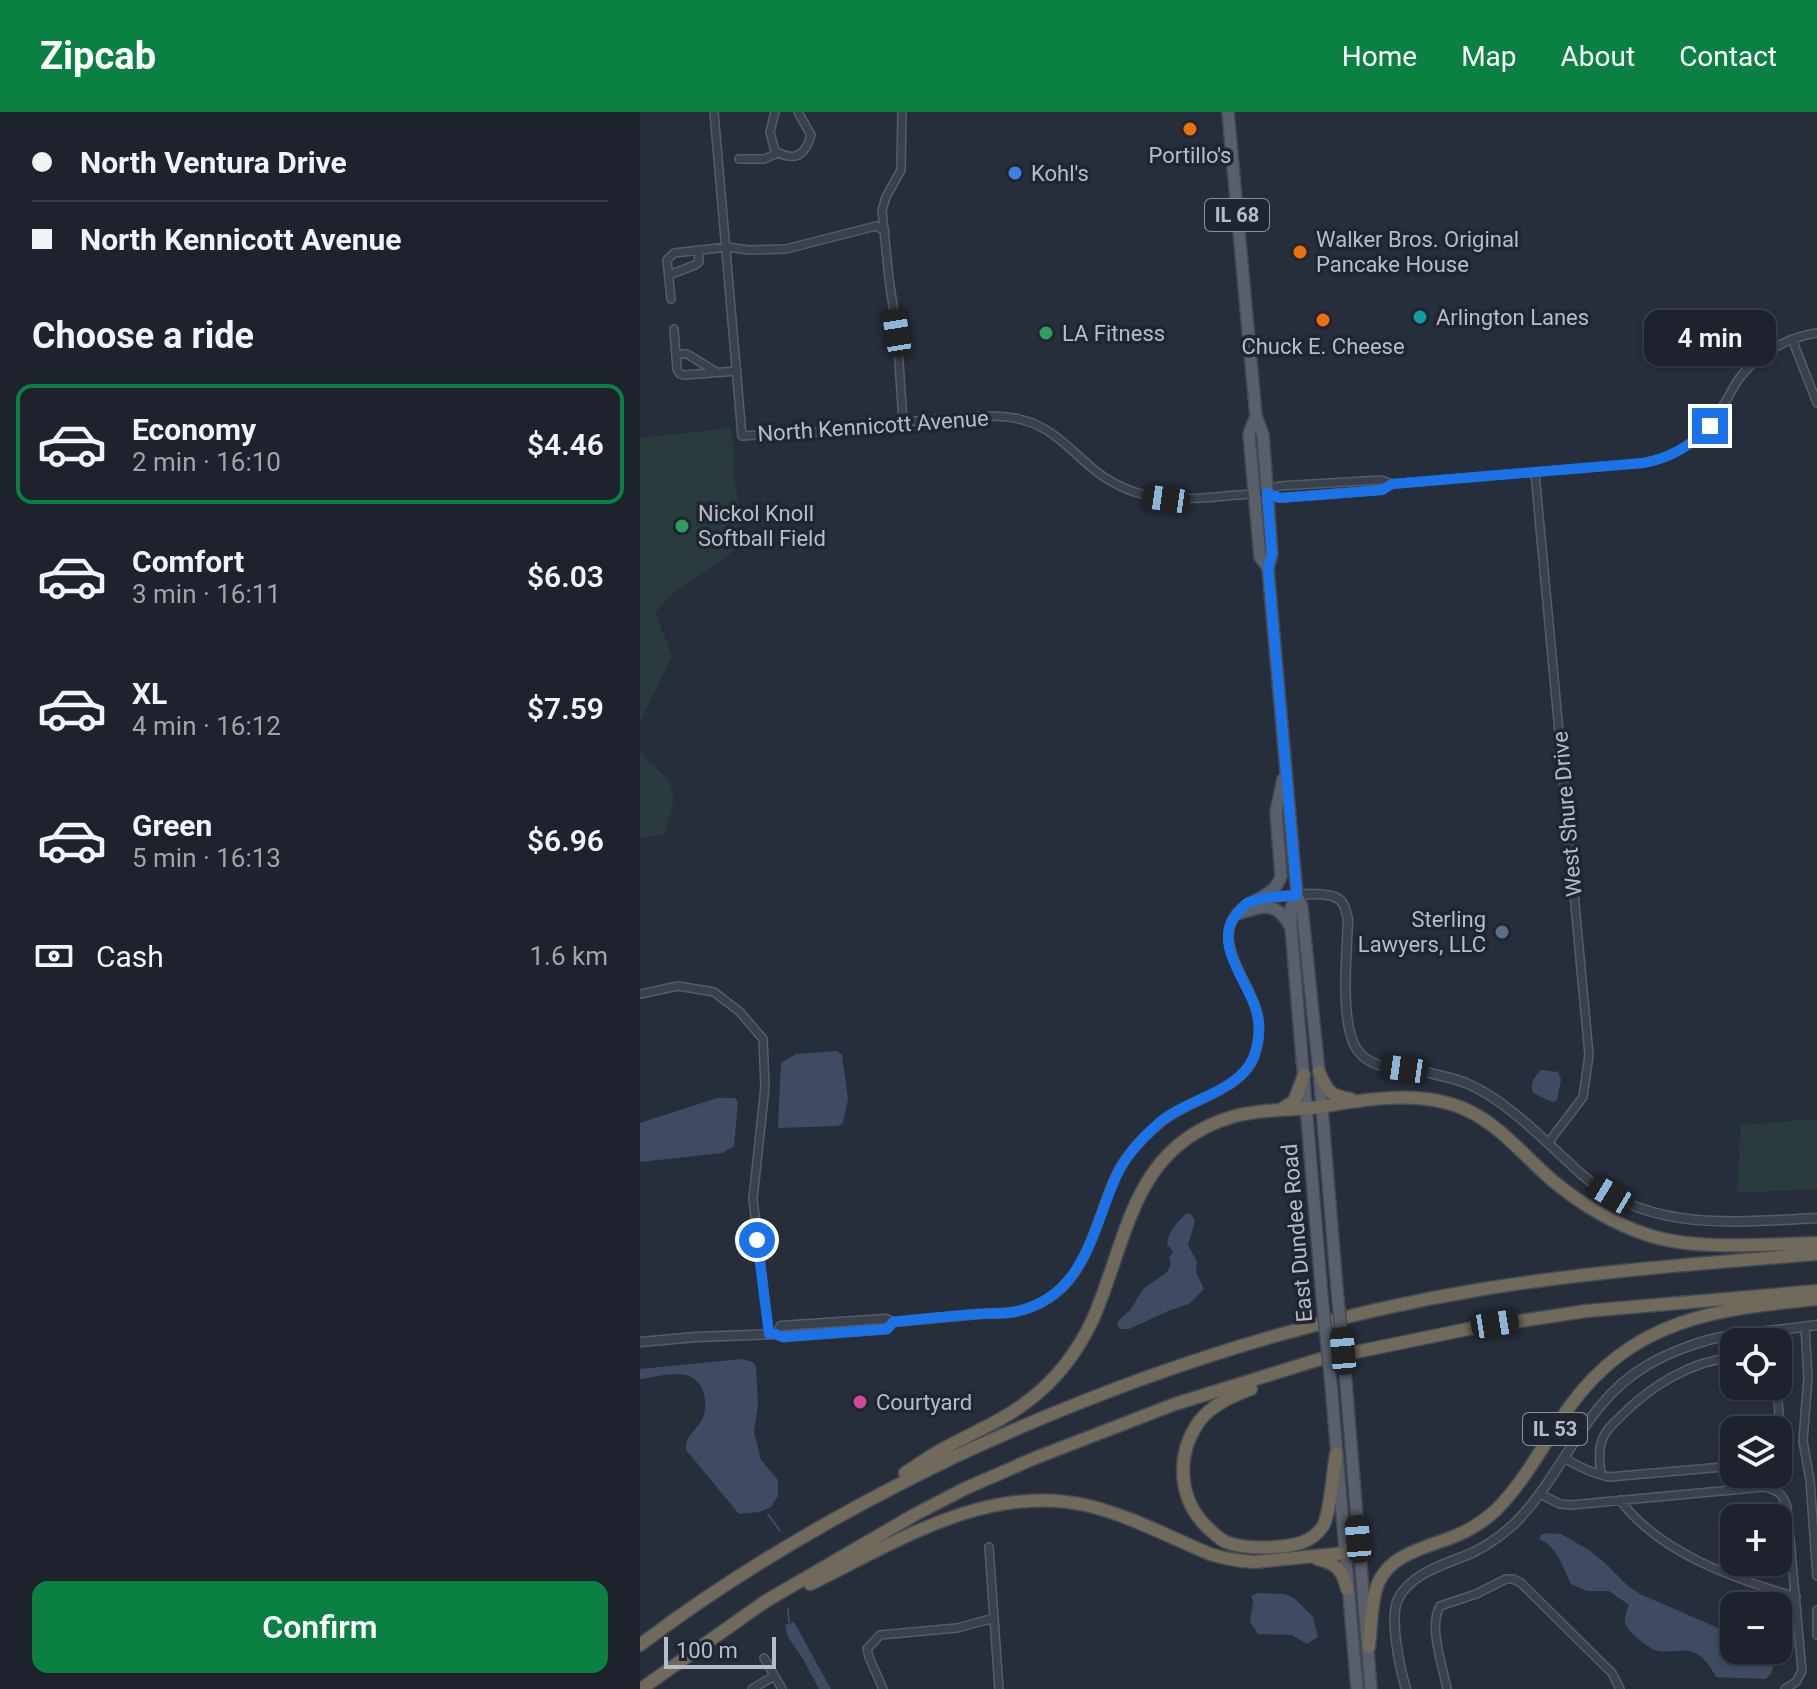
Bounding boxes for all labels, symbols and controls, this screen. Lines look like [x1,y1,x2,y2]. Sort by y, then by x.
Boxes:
text: Zipcab [40,34,156,78]
text: Home [1342,40,1417,73]
text: Map [1461,40,1517,73]
text: About [1561,40,1635,73]
text: Contact [1679,40,1777,73]
marker: Portillo's [1181,120,1199,138]
place label: Portillo's [1149,143,1231,168]
text: North Ventura Drive [80,145,347,180]
place label: Kohl's [1031,161,1089,186]
marker: Kohl's [1006,164,1024,182]
road number: IL 68 [1205,199,1269,231]
text: North Kennicott Avenue [80,222,401,257]
place label: Walker Bros. Original Pancake House [1316,227,1519,277]
marker: Walker Bros. Original Pancake House [1291,243,1309,261]
place label: Arlington Lanes [1436,305,1589,330]
car [881,307,913,359]
marker: Arlington Lanes [1411,308,1429,326]
callout: 4 min [1644,310,1776,366]
marker: Chuck E. Cheese [1314,311,1332,329]
text: Choose a ride [32,315,254,357]
place label: LA Fitness [1062,321,1165,346]
text: 4 min [1677,323,1743,353]
marker: LA Fitness [1037,324,1055,342]
place label: Chuck E. Cheese [1241,334,1405,359]
street label: North Kennicott Avenue [757,405,989,447]
icon: car [36,408,108,480]
route end [1692,408,1728,444]
text: Economy [132,412,256,447]
text: $4.46 [527,427,604,462]
text: 2 min · 16:10 [132,447,281,477]
car [1141,484,1191,514]
place label: Nickol Knoll Softball Field [698,501,826,551]
marker: Nickol Knoll Softball Field [673,517,691,535]
icon: car [36,540,108,612]
text: Comfort [132,544,244,579]
text: $6.03 [527,559,604,594]
text: 3 min · 16:11 [132,579,281,609]
icon: car [36,672,108,744]
text: XL [132,676,167,711]
text: $7.59 [527,691,604,726]
text: 4 min · 16:12 [132,711,281,741]
street label: West Shure Drive [1547,730,1587,898]
icon: car [36,804,108,876]
text: Green [132,808,212,843]
text: $6.96 [527,823,604,858]
text: 5 min · 16:13 [132,843,281,873]
place label: Sterling Lawyers, LLC [1358,907,1486,957]
marker: Sterling Lawyers, LLC [1493,923,1511,941]
icon: cash [32,934,76,978]
text: Cash [96,939,164,974]
text: 1.6 km [529,941,608,971]
car [1379,1054,1429,1084]
street label: East Dundee Road [1277,1143,1317,1323]
car [1584,1172,1638,1218]
route start [739,1222,775,1258]
car [1469,1308,1521,1340]
car [1329,1326,1357,1376]
map controls [1720,1328,1792,1664]
button: locate [1720,1328,1792,1400]
place label: Courtyard [876,1390,972,1415]
marker: Courtyard [851,1393,869,1411]
road number: IL 53 [1523,1413,1587,1445]
button: layers [1720,1416,1792,1488]
button: + [1720,1504,1792,1576]
car [1344,1514,1372,1564]
button: Confirm [32,1581,608,1673]
button: − [1720,1592,1792,1664]
scale bar [664,1633,776,1669]
text: 100 m [676,1638,738,1663]

